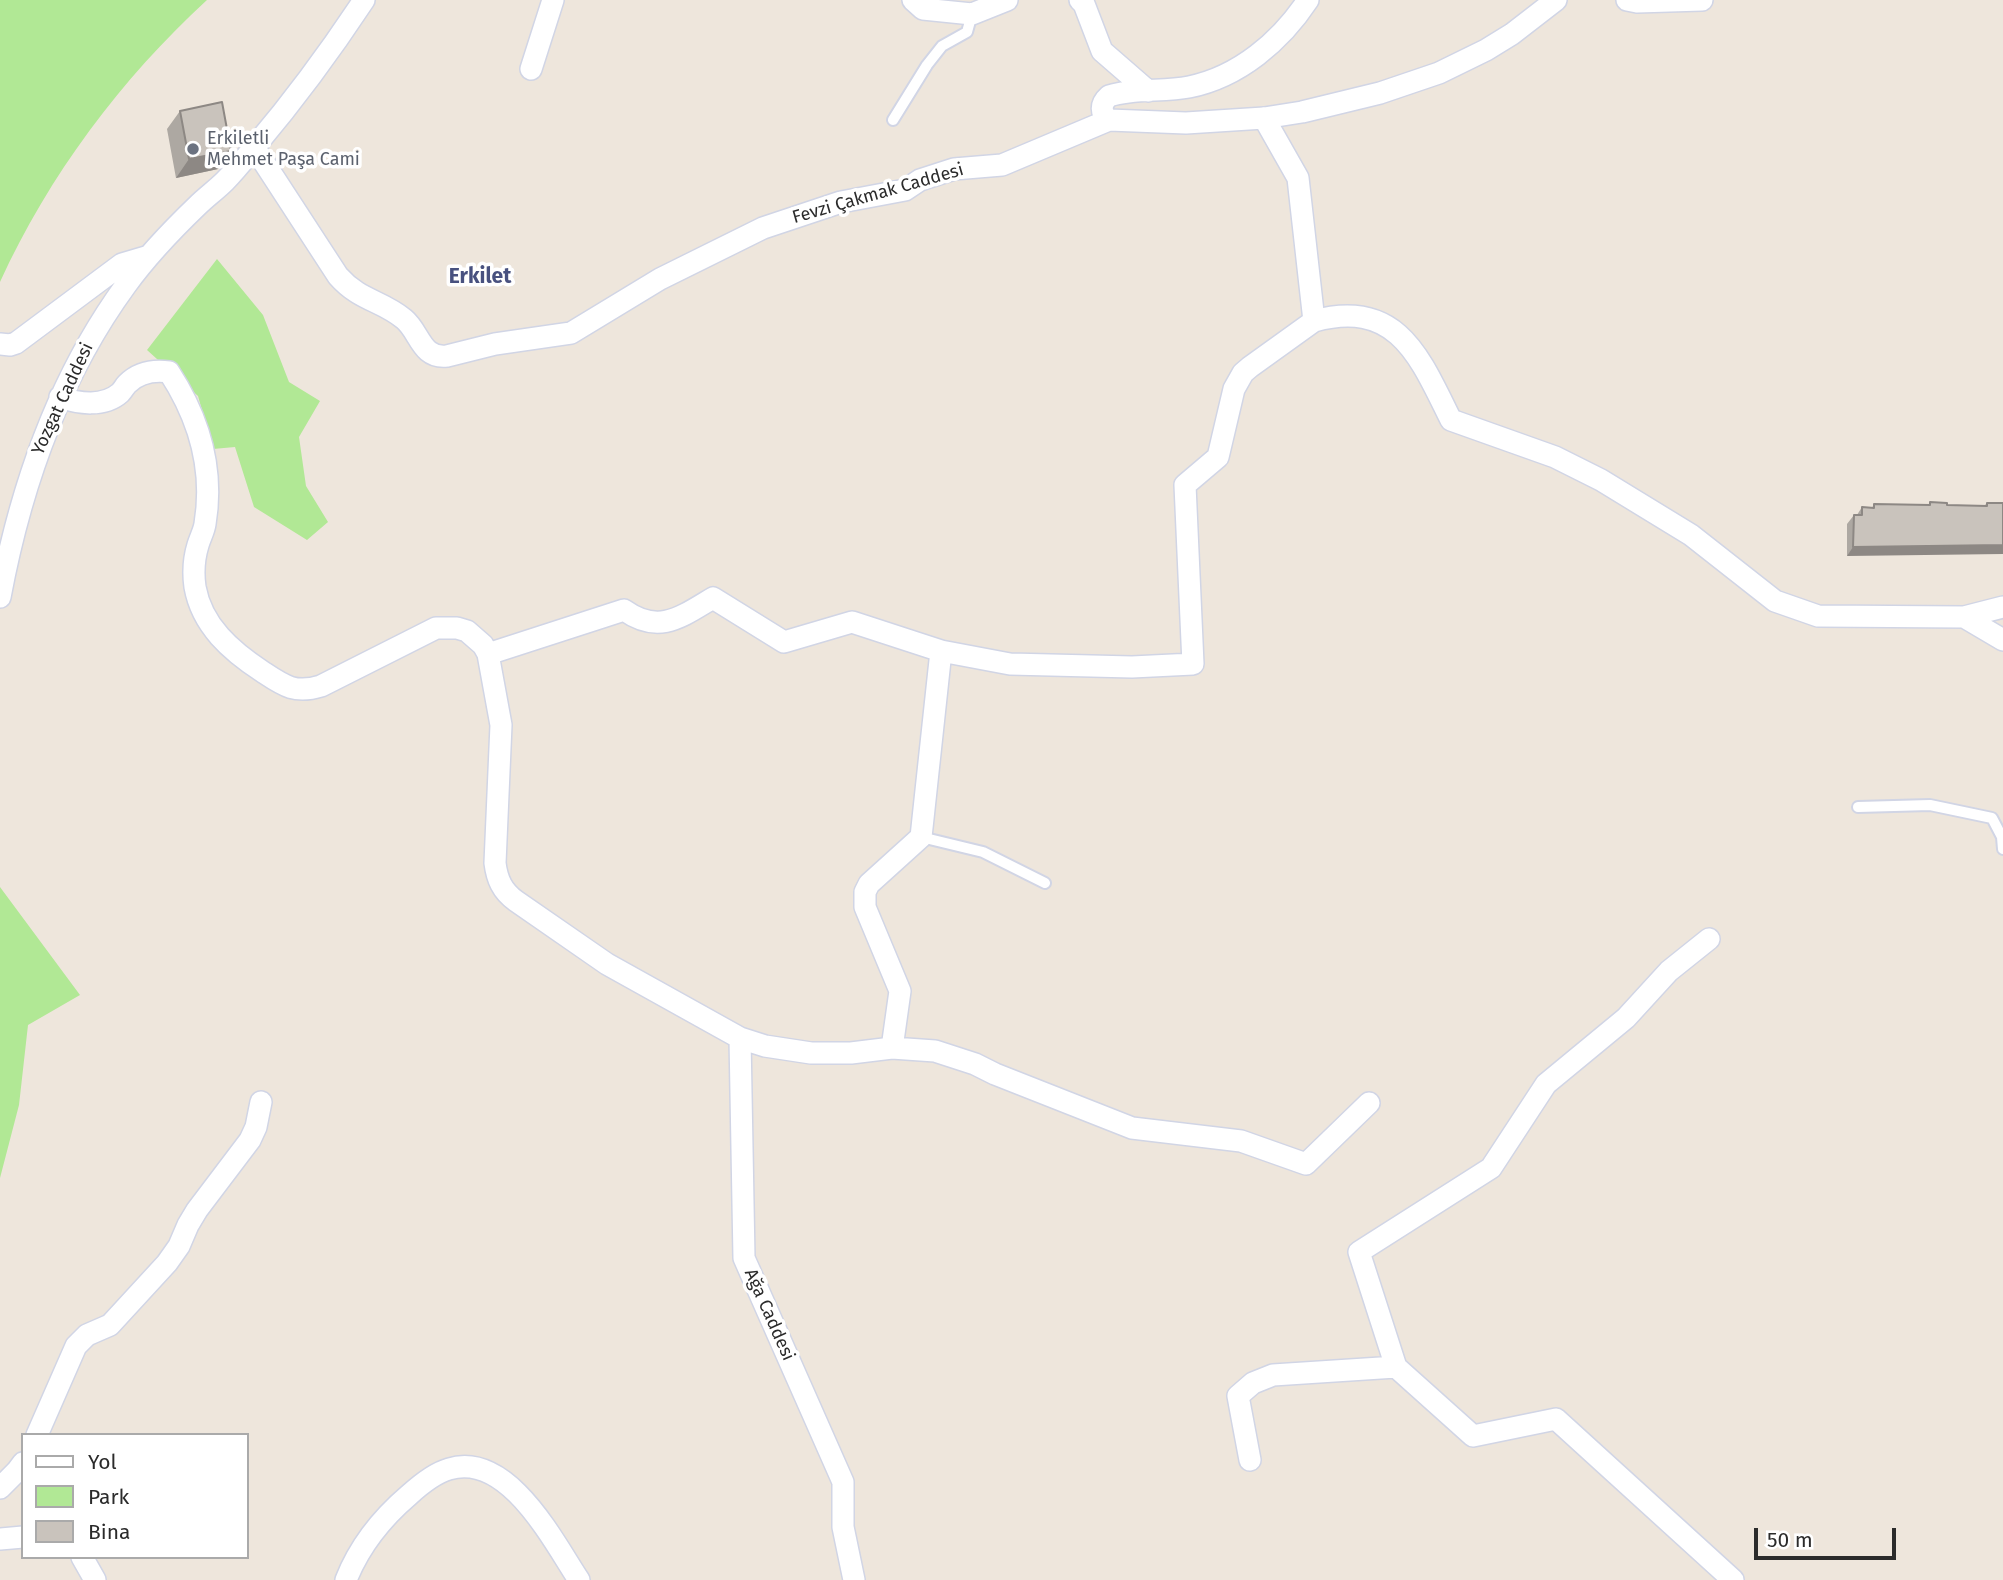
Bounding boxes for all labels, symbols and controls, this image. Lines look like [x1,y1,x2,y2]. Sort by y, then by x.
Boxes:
place label: Erkiletli Mehmet Paşa Cami [207,128,360,170]
marker: Erkiletli Mehmet Paşa Cami [185,141,201,157]
street label: Fevzi Çakmak Caddesi [790,159,966,229]
district label: Erkilet [449,264,511,290]
street label: Yozgat Caddesi [28,339,98,459]
street label: Ağa Caddesi [739,1266,799,1364]
legend [21,1433,248,1559]
text: Yol [88,1449,117,1475]
text: Park [88,1484,129,1510]
scale bar [1758,1514,1900,1558]
text: Bina [88,1519,130,1545]
text: 50 m [1767,1527,1813,1553]

